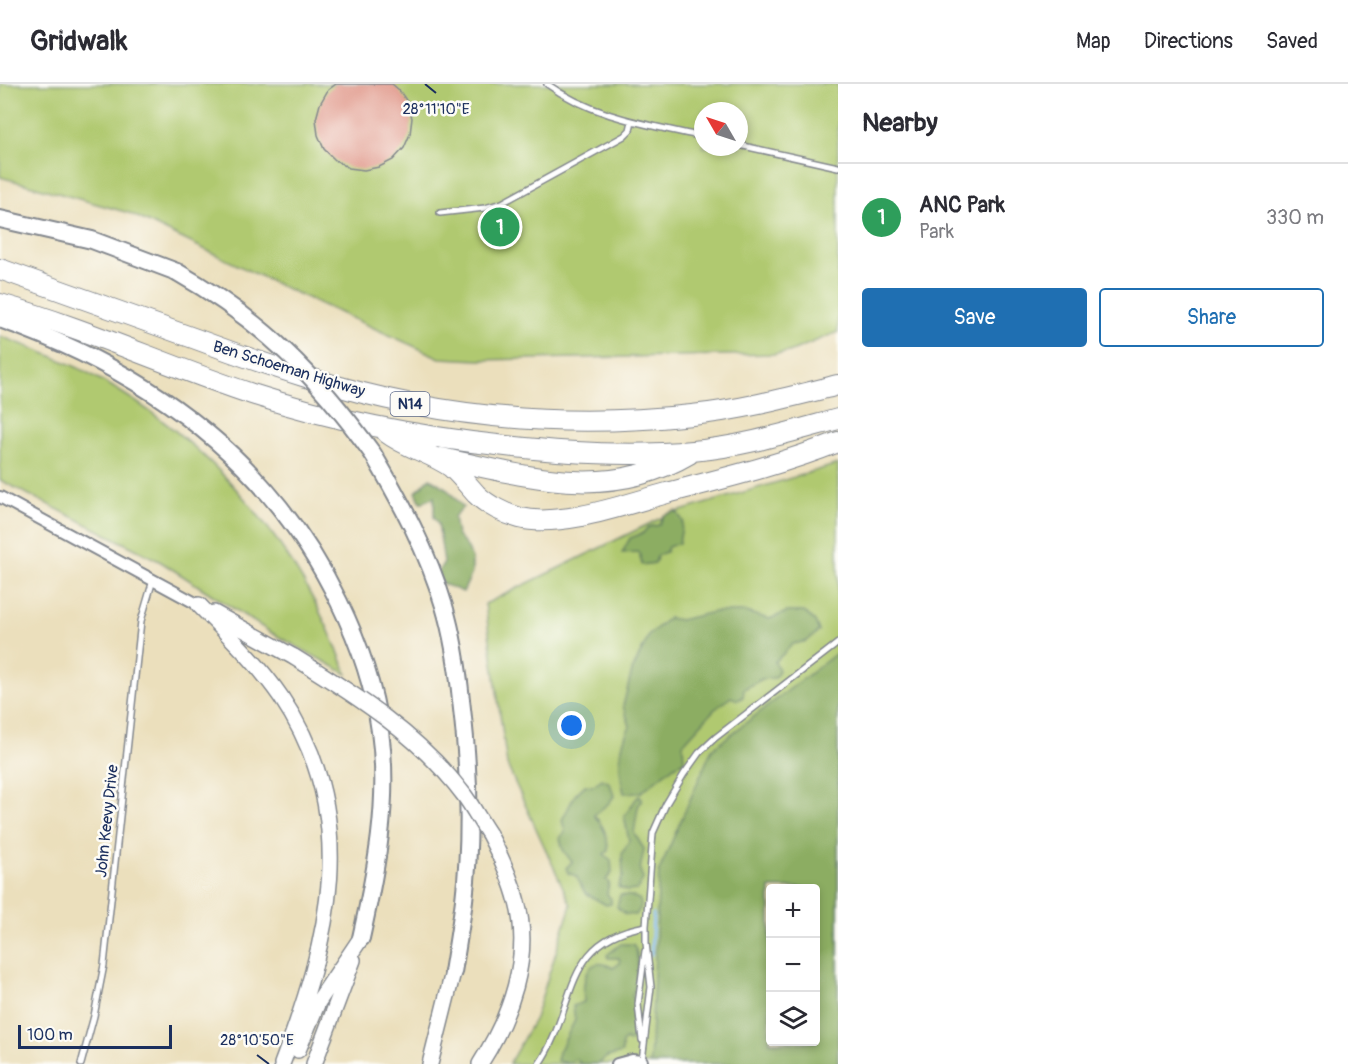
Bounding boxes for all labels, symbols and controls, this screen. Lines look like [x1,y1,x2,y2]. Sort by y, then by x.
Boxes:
text: Gridwalk [30,24,128,59]
text: Map [1076,28,1111,55]
text: Directions [1144,28,1233,55]
text: Saved [1266,28,1318,55]
text: 28°11'10"E [402,100,470,119]
north arrow [694,102,748,156]
text: Nearby [862,107,938,139]
text: ANC Park [919,191,1005,219]
pin: 1 [480,204,520,250]
text: 1 [878,205,885,230]
text: 330 m [1266,205,1324,230]
text: Park [919,219,954,244]
button: Save [862,288,1087,347]
button: Share [1099,288,1324,347]
street label: Ben Schoeman Highway [211,336,368,402]
road number: N14 [390,392,430,416]
your location [557,711,586,740]
street label: John Keevy Drive [91,763,123,878]
map controls [766,884,820,1046]
button: + [766,884,820,938]
button: − [766,938,820,992]
button: layers [766,992,820,1046]
scale bar [18,1022,172,1050]
text: 100 m [27,1025,73,1045]
text: 28°10'50"E [220,1031,294,1050]

